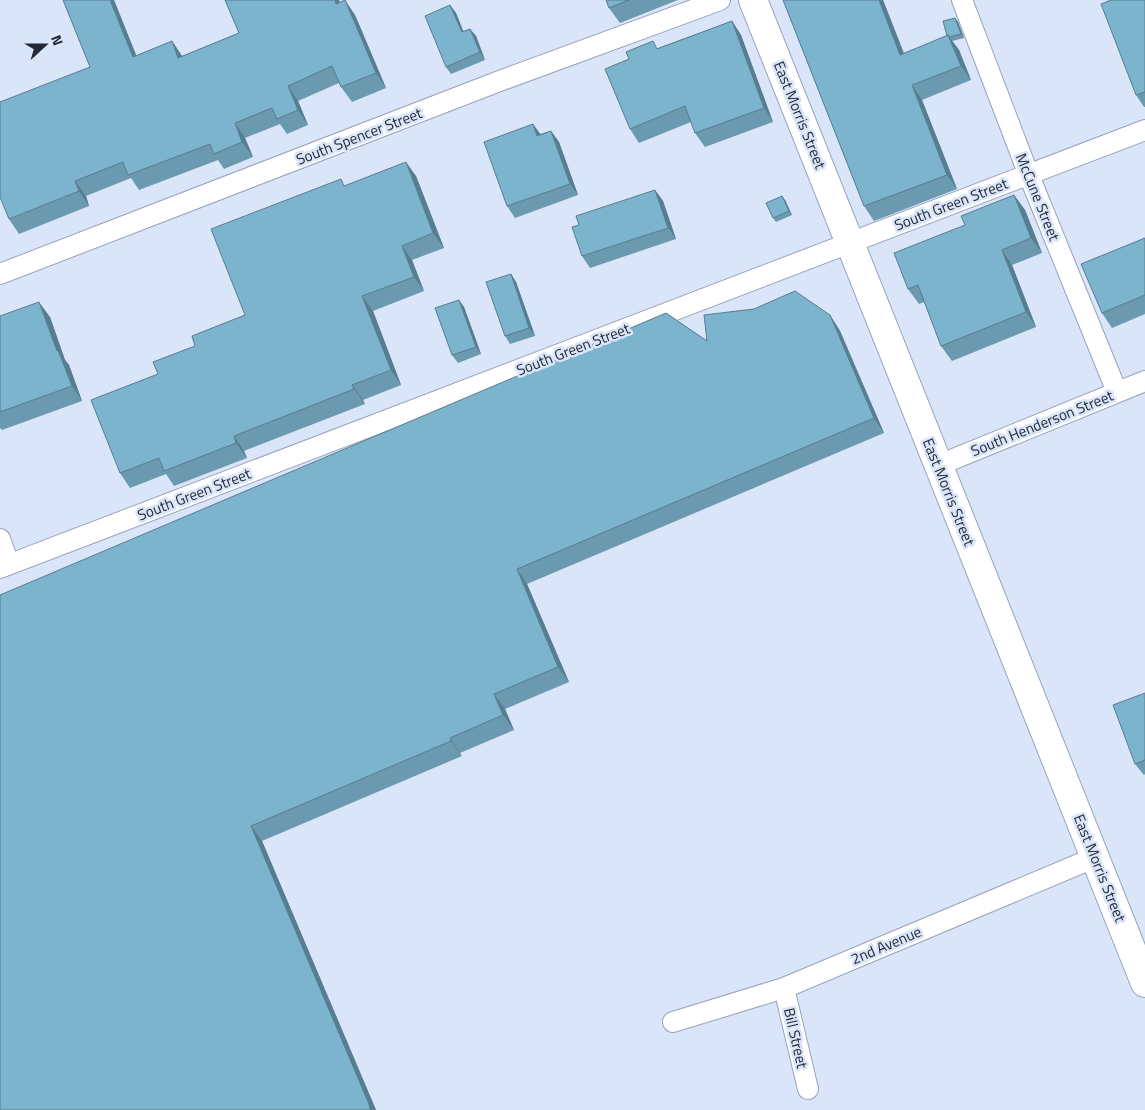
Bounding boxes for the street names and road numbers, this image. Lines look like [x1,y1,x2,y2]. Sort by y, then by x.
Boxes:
street label: East Morris Street [768,58,832,173]
street label: South Spencer Street [293,101,426,171]
street label: McCune Street [1010,150,1066,245]
street label: South Green Street [891,171,1012,236]
street label: South Green Street [513,316,634,381]
street label: South Henderson Street [967,384,1117,462]
street label: East Morris Street [917,435,981,550]
street label: South Green Street [134,461,255,526]
street label: East Morris Street [1068,811,1132,926]
street label: 2nd Avenue [847,920,925,970]
street label: Bill Street [778,1005,814,1071]

